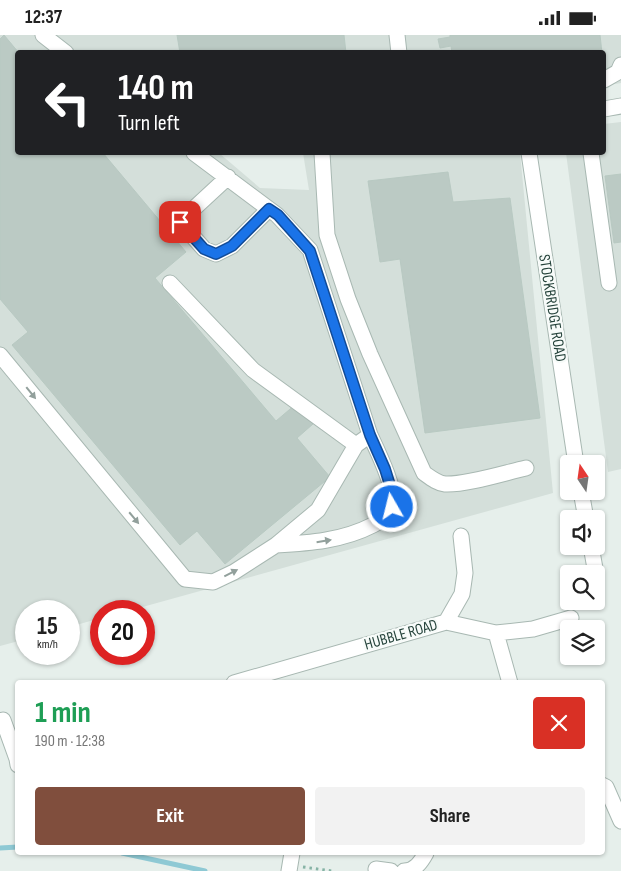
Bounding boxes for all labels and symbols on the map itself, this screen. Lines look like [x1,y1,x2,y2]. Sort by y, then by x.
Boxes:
pin [159,201,201,243]
street label: STOCKBRIDGE ROAD [534,253,570,363]
one-way arrow [25,386,36,399]
north arrow [560,455,605,500]
position arrow [365,480,417,532]
one-way arrow [129,512,140,525]
one-way arrow [316,536,332,544]
one-way arrow [224,569,239,577]
speed limit sign: 20 [90,600,155,665]
street label: HUBBLE ROAD [362,615,440,654]

